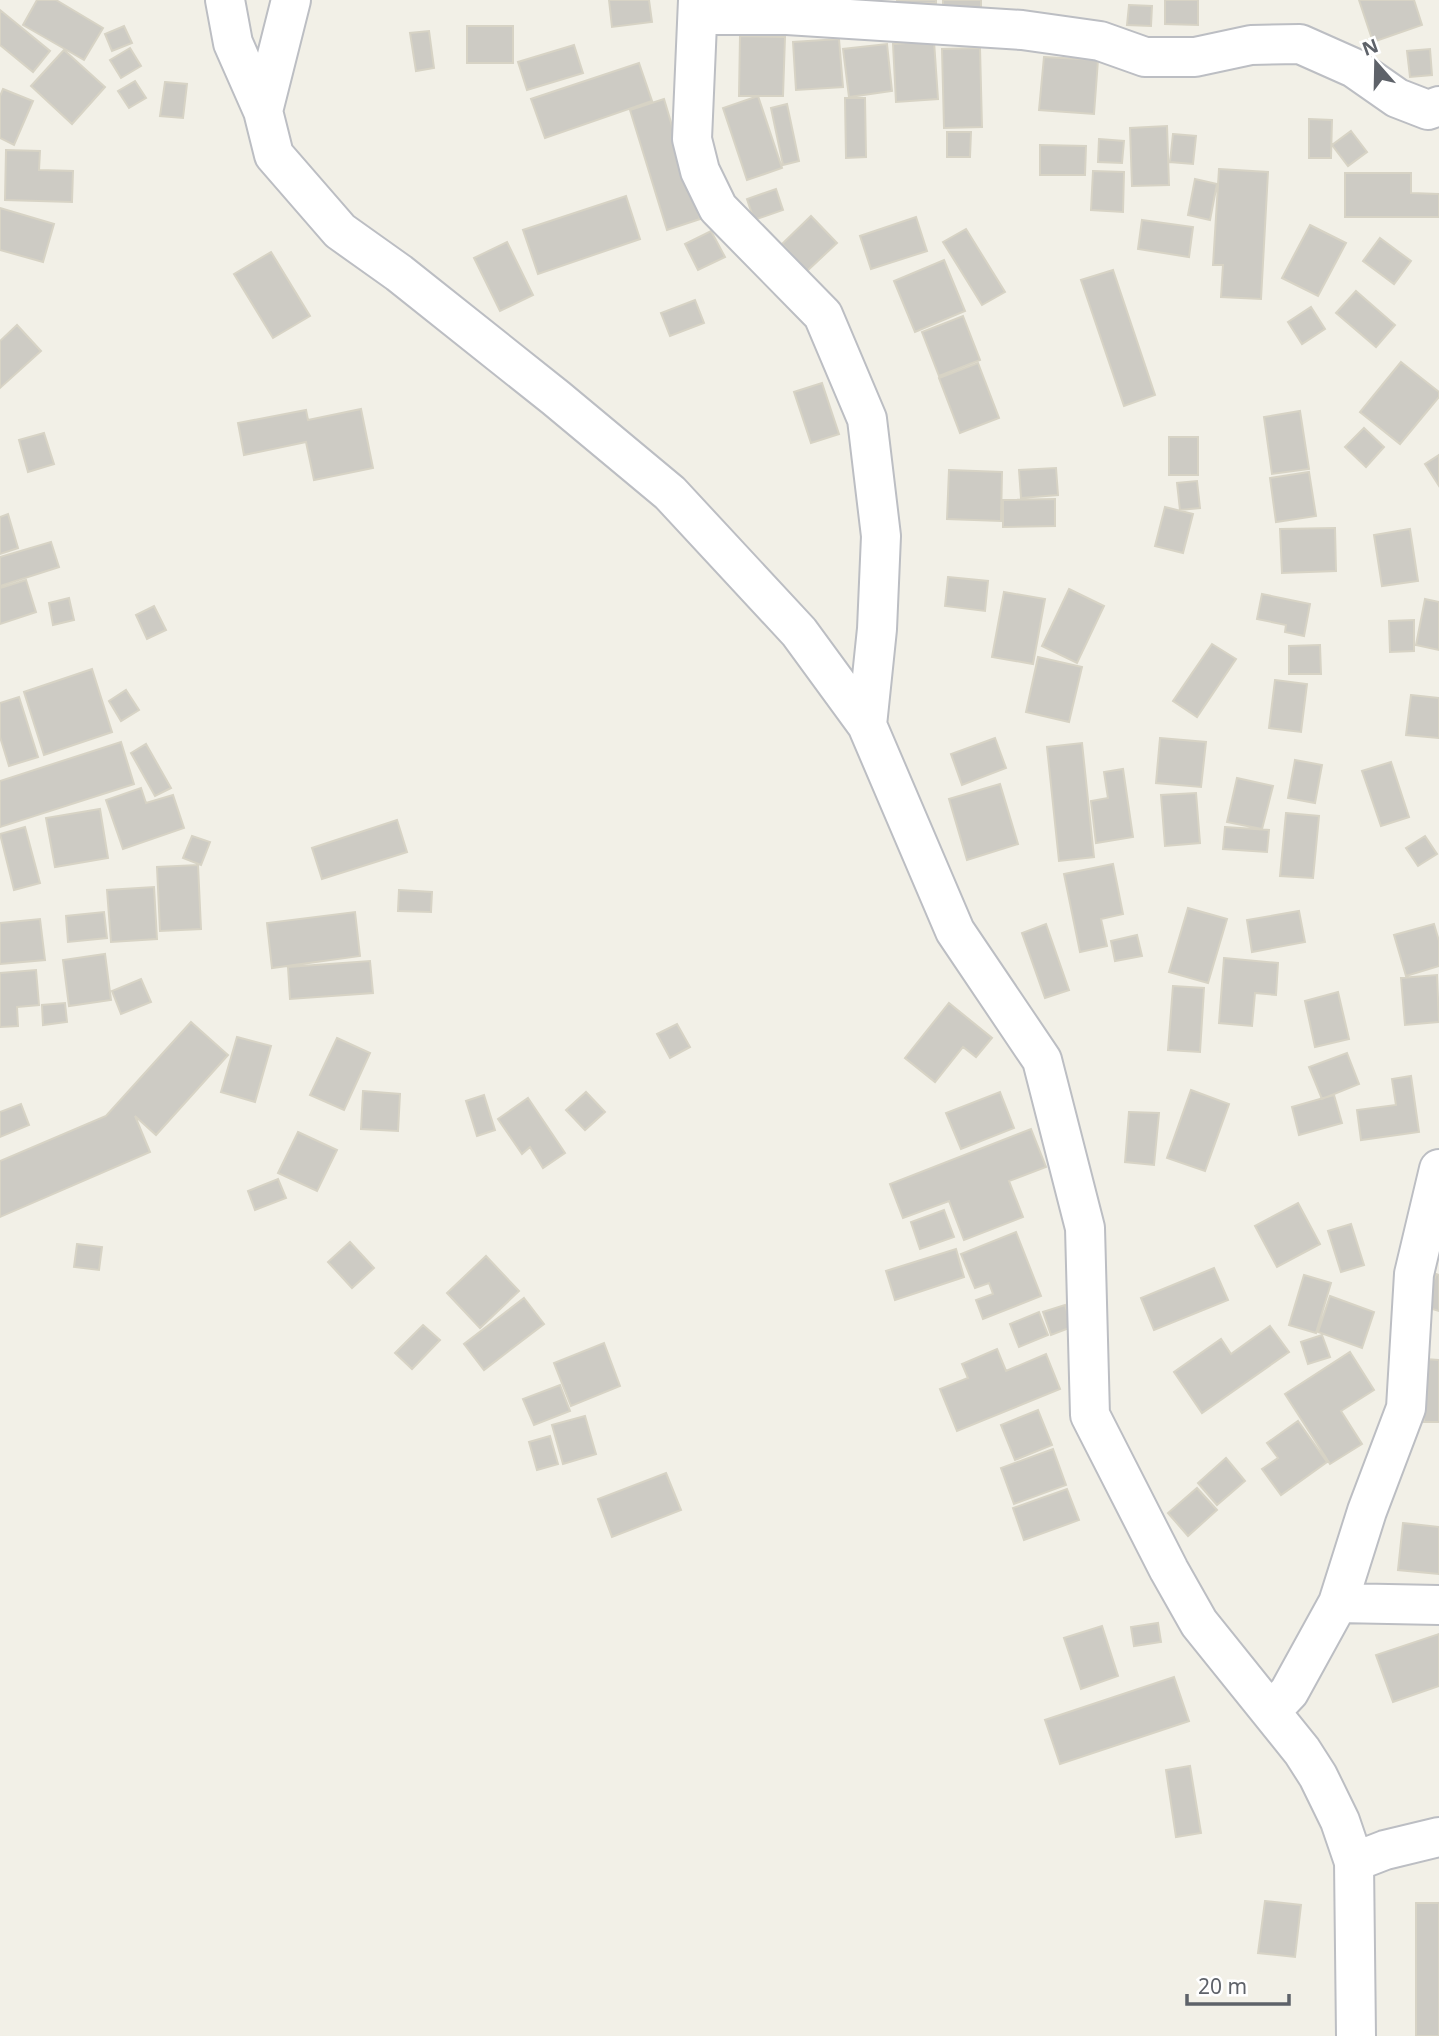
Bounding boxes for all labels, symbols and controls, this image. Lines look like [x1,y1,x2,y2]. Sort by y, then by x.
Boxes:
north arrow [1341,28,1411,98]
text: N [1358,32,1382,62]
scale bar [1187,1962,1288,2006]
text: 20 m [1198,1972,1247,2000]

